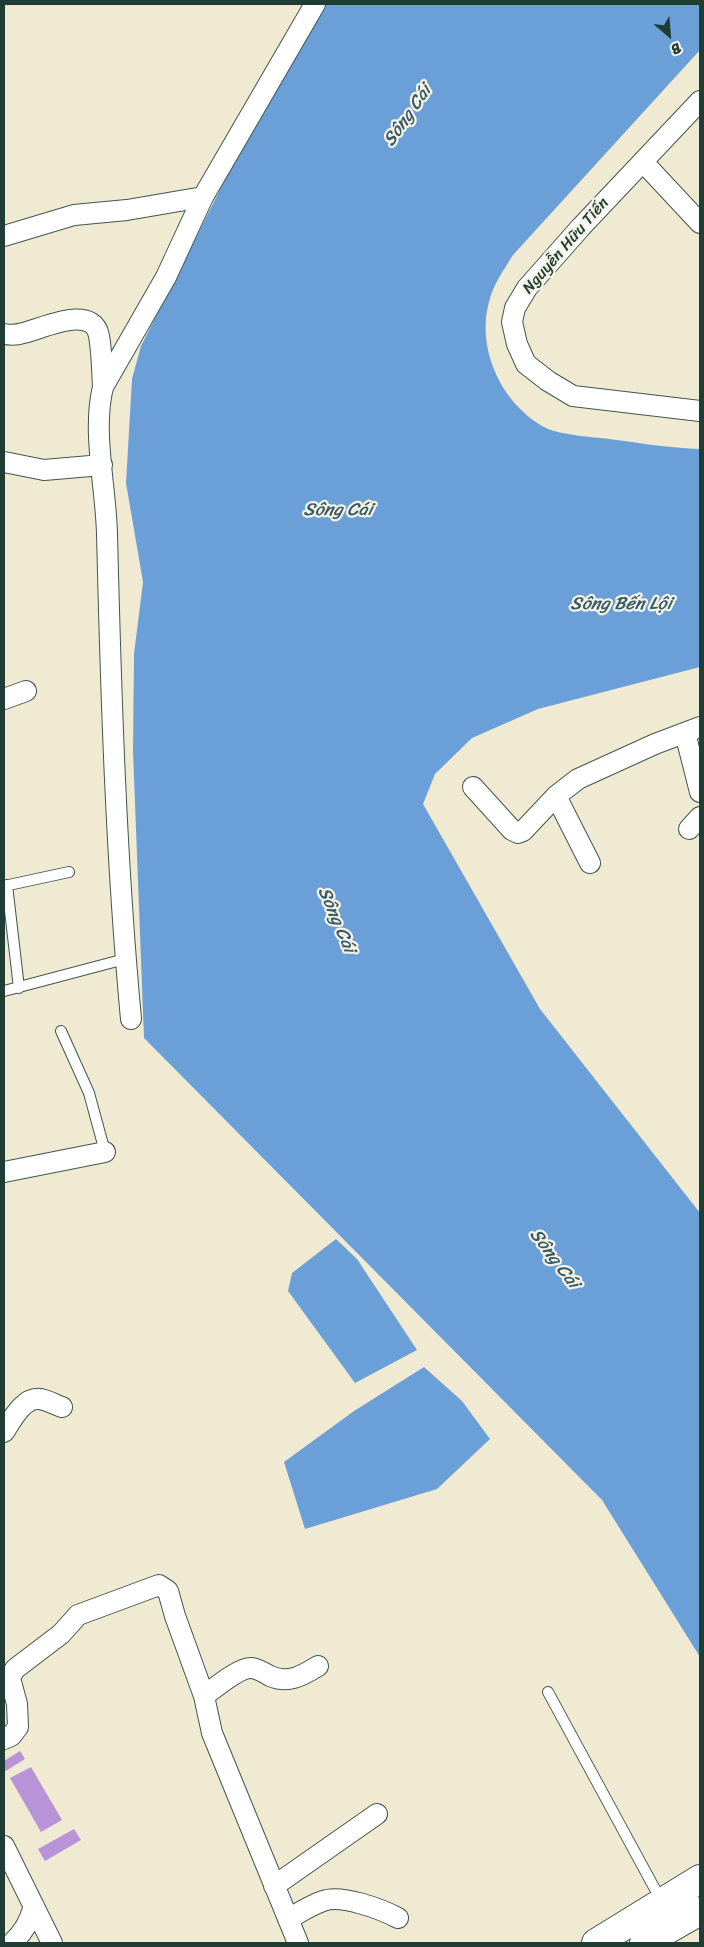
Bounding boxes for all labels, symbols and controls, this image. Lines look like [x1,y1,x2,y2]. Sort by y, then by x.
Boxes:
north arrow [644,10,694,60]
text: B [666,36,686,62]
water label: Sông Cái [379,81,437,151]
street label: Nguyễn Hữu Tiến [519,194,613,298]
water label: Sông Cái [303,499,373,521]
water label: Sông Bến Lội [570,593,672,615]
water label: Sông Cái [313,884,359,956]
water label: Sông Cái [525,1225,583,1293]

